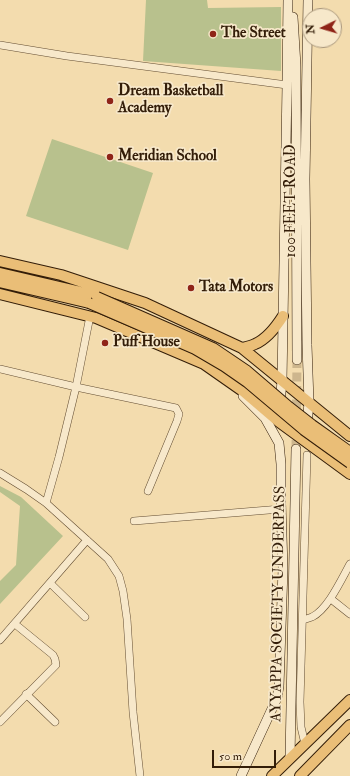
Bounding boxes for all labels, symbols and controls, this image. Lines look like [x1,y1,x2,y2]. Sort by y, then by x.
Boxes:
north arrow [302,8,342,48]
text: N [304,24,317,34]
place label: The Street [221,25,286,43]
marker: The Street [208,29,218,39]
place label: Dream Basketball Academy [118,83,223,118]
marker: Dream Basketball Academy [105,96,115,106]
street label: 100 FEET ROAD [283,144,301,258]
place label: Meridian School [118,148,217,166]
marker: Meridian School [105,152,115,162]
place label: Tata Motors [199,279,273,297]
marker: Tata Motors [186,283,196,293]
place label: Puff House [113,334,180,352]
marker: Puff House [100,338,110,348]
street label: AYYAPPA SOCIETY UNDERPASS [268,486,290,722]
scale bar [214,742,278,768]
text: 50 m [219,749,242,764]

